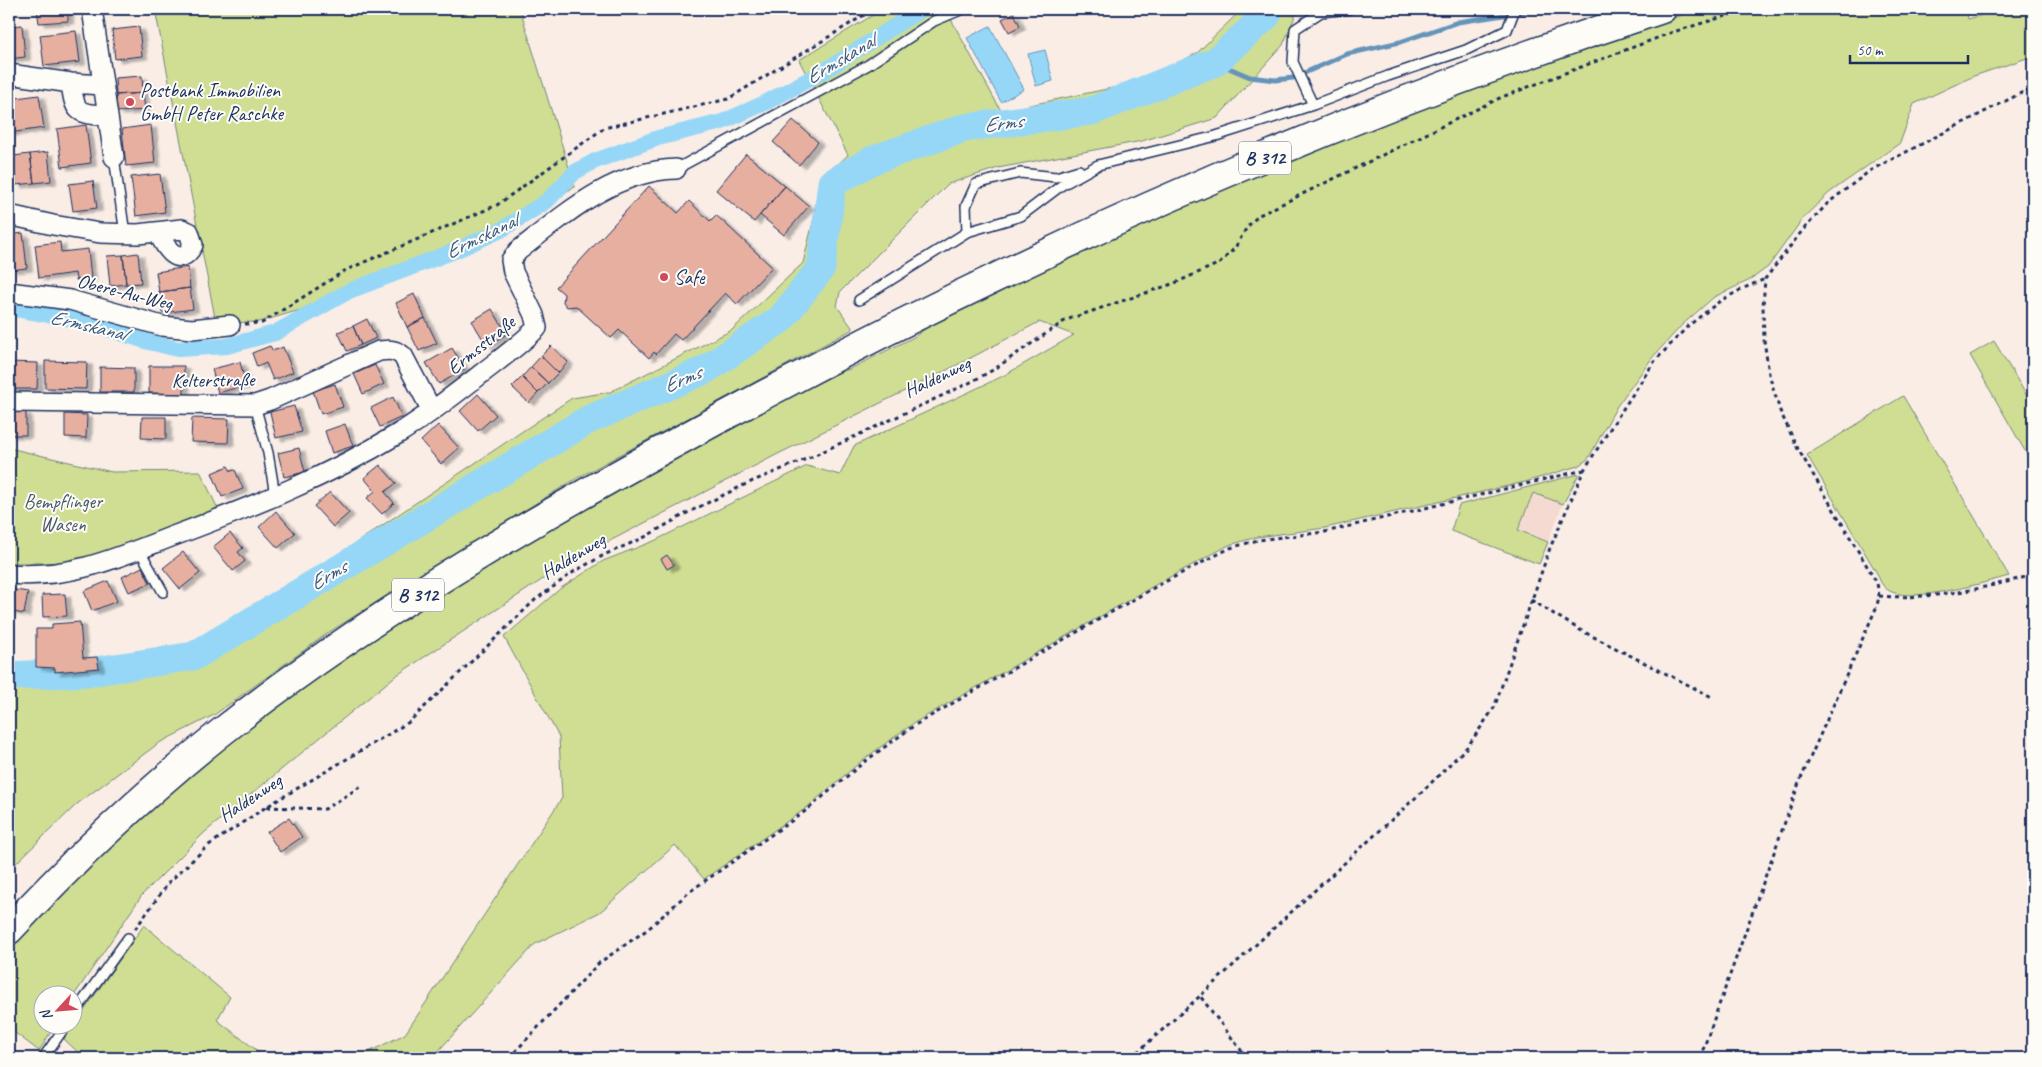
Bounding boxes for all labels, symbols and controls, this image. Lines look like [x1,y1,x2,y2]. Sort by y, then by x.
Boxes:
water label: Ermskanal [800,25,885,90]
scale bar [1850,32,1967,64]
text: 50 m [1857,41,1884,60]
place label: Postbank Immobilien GmbH Peter Raschke [140,78,284,126]
marker: Postbank Immobilien GmbH Peter Raschke [124,96,136,108]
water label: Erms [982,107,1028,139]
road number: B 312 [1239,142,1291,174]
water label: Ermskanal [441,205,527,265]
place label: Safe [674,265,706,290]
street label: Obere-Au-Weg [75,268,176,316]
marker: Safe [658,271,670,283]
water label: Ermskanal [48,304,135,348]
street label: Ermsstraße [442,309,521,380]
street label: Haldenweg [900,350,976,403]
water label: Erms [659,358,708,399]
street label: Kelterstraße [171,367,256,393]
park label: Bempflinger Wasen [24,489,104,537]
street label: Haldenweg [536,526,611,585]
water label: Erms [305,552,355,596]
road number: B 312 [392,578,444,612]
street label: Haldenweg [214,767,288,828]
north arrow [32,984,82,1034]
text: N [36,1006,56,1023]

